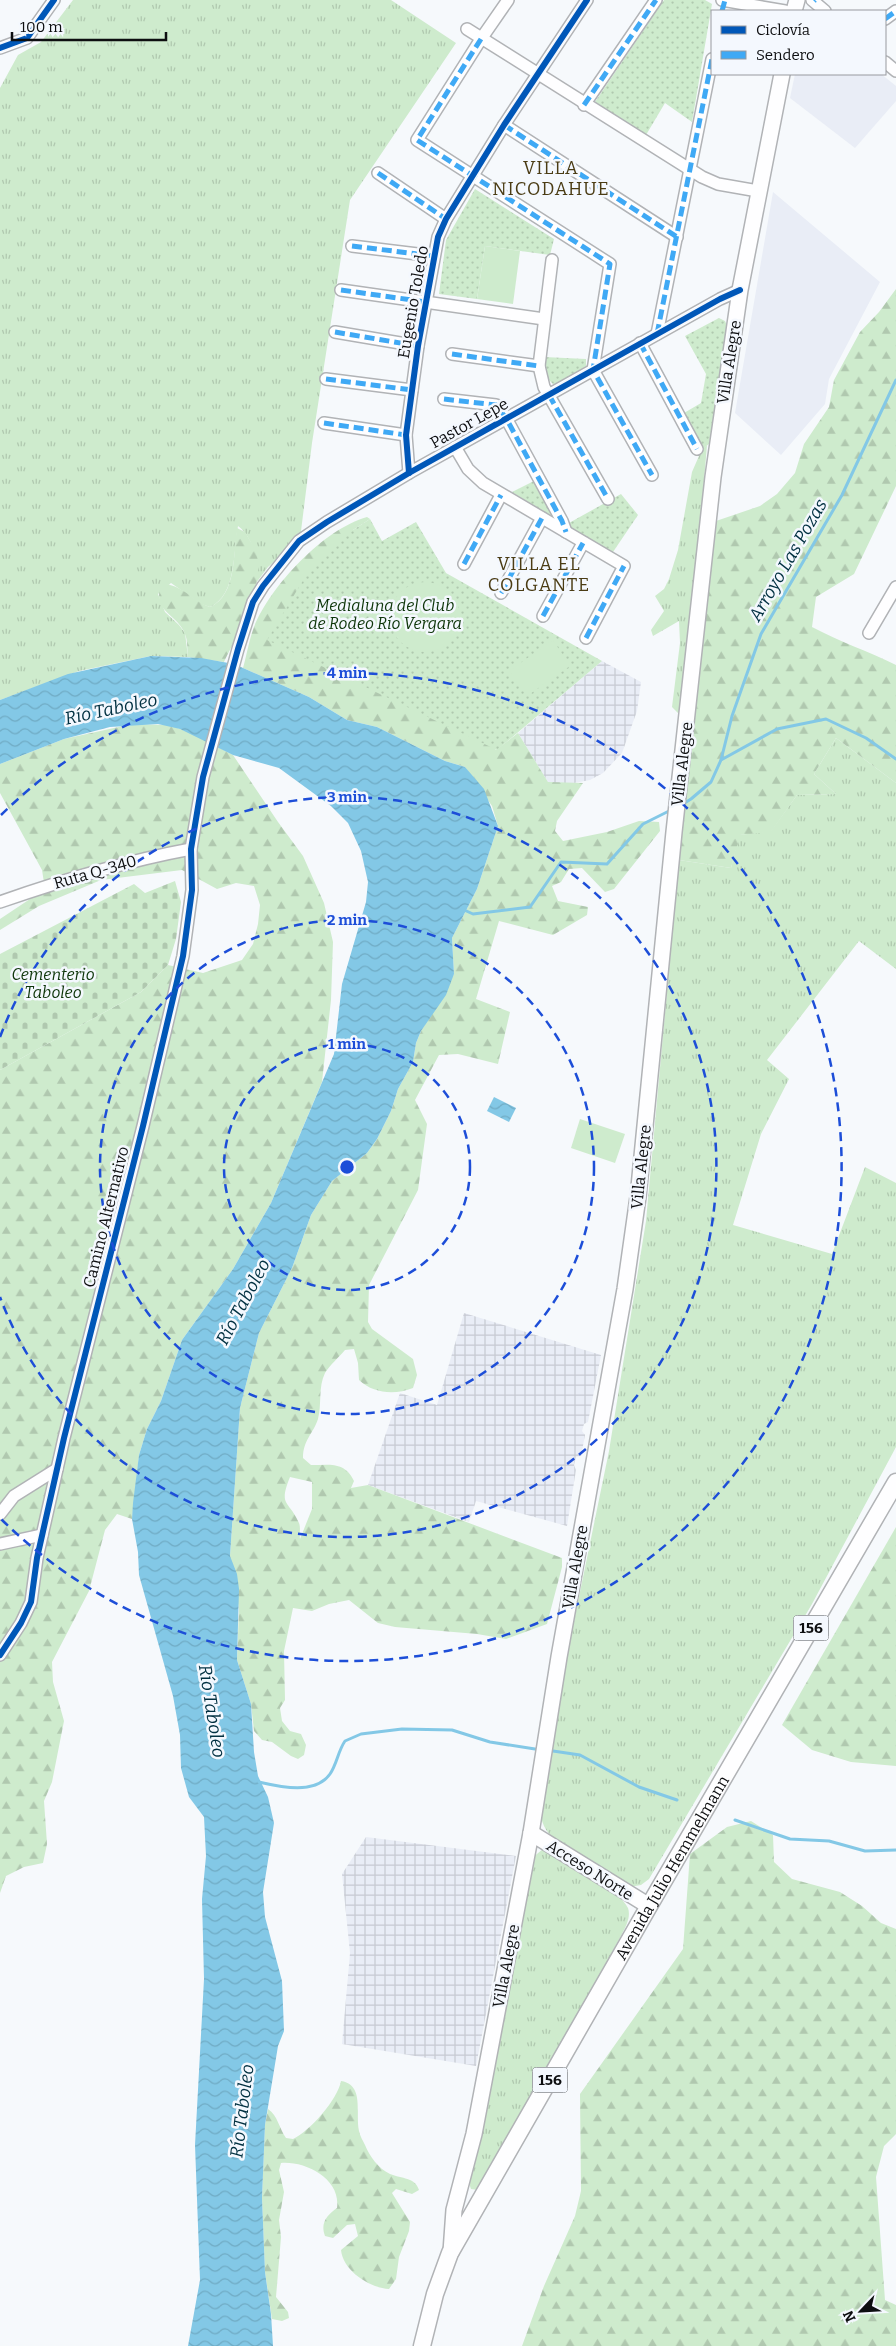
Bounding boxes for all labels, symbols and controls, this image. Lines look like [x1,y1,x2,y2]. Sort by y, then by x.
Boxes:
scale bar [12,10,166,42]
legend [711,10,886,75]
text: 100 m [20,18,63,36]
text: Ciclovía [756,21,810,39]
text: Sendero [756,46,815,64]
district label: VILLA NICODAHUE [492,157,610,200]
street label: Eugenio Toledo [394,244,432,360]
street label: Villa Alegre [713,319,745,405]
street label: Pastor Lepe [427,394,511,452]
water label: Arroyo Las Pozas [744,495,832,626]
district label: VILLA EL COLGANTE [488,553,590,596]
park label: Medialuna del Club de Rodeo Río Vergara [308,596,462,633]
text: 4 min [327,664,368,682]
water label: Río Taboleo [63,688,159,730]
street label: Villa Alegre [667,721,697,807]
text: 3 min [327,788,367,806]
street label: Ruta Q-340 [51,851,139,893]
text: 2 min [327,911,367,929]
park label: Cementerio Taboleo [11,965,95,1002]
text: 1 min [328,1035,366,1053]
street label: Villa Alegre [627,1124,655,1210]
street label: Camino Alternativo [79,1144,133,1290]
centre of rings [338,1158,356,1176]
water label: Río Taboleo [211,1255,275,1349]
street label: Villa Alegre [558,1524,592,1610]
road number: 156 [794,1616,828,1640]
water label: Río Taboleo [194,1663,230,1759]
street label: Avenida Julio Hemmelmann [611,1772,733,1963]
street label: Acceso Norte [543,1836,637,1904]
street label: Villa Alegre [489,1923,523,2009]
water label: Río Taboleo [225,2063,259,2159]
road number: 156 [532,2068,568,2092]
north arrow [836,2286,886,2336]
text: N [840,2308,860,2325]

